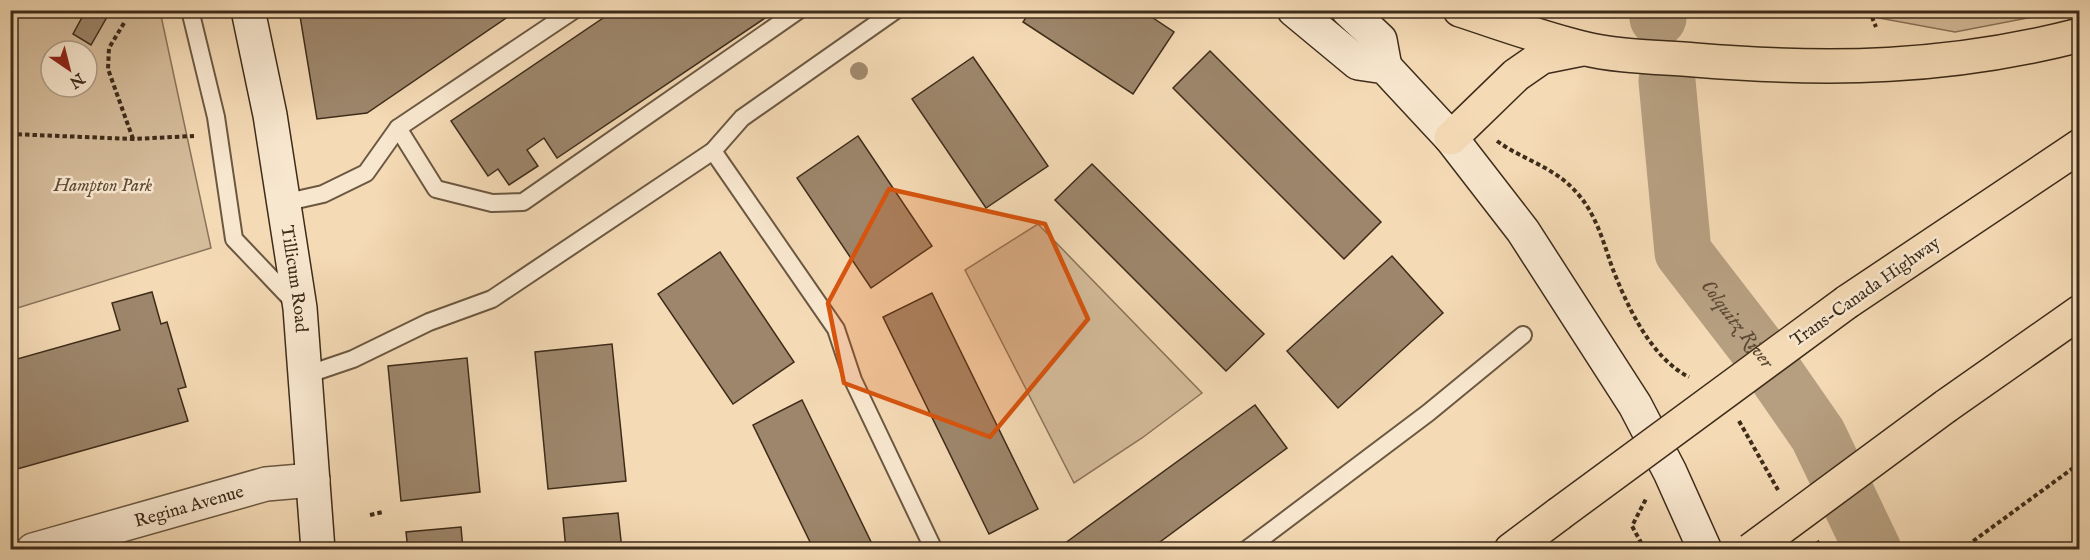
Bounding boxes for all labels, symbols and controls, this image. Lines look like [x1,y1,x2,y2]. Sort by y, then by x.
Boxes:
north arrow [39,39,99,99]
text: N [65,67,89,92]
park label: Hampton Park [53,175,152,198]
street label: Tillicum Road [274,224,312,334]
street label: Trans-Canada Highway [1787,232,1945,353]
water label: Colquitz River [1695,275,1780,374]
street label: Regina Avenue [132,481,247,534]

